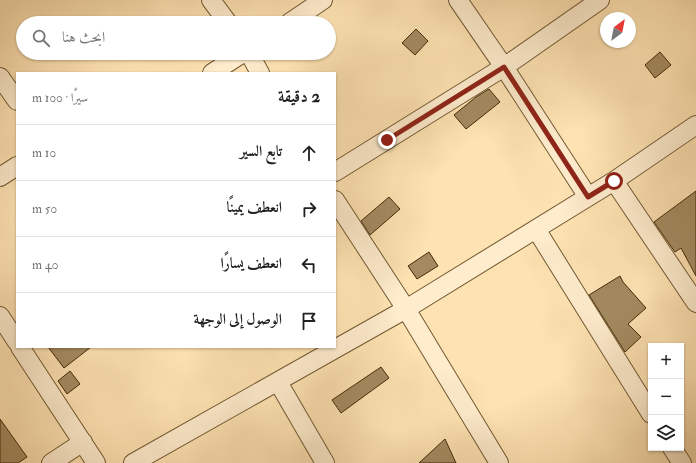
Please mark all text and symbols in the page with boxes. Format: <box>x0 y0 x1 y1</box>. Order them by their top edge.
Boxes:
north arrow <box>600 12 636 48</box>
search box <box>16 16 336 60</box>
icon: search <box>30 27 52 49</box>
text: ابحث هنا <box>62 28 105 47</box>
text: 2 دقيقة <box>278 86 320 107</box>
text: سيرًا · 100 m <box>32 90 88 106</box>
route end <box>378 131 396 149</box>
text: تابع السير <box>240 142 282 161</box>
icon: ahead <box>298 142 320 164</box>
text: 10 m <box>32 145 56 161</box>
route start <box>605 172 623 190</box>
text: انعطف يمينًا <box>227 198 282 217</box>
icon: right <box>298 198 320 220</box>
text: 50 m <box>32 201 57 217</box>
text: انعطف يسارًا <box>221 254 282 273</box>
icon: left <box>298 254 320 276</box>
text: 40 m <box>32 257 59 273</box>
text: الوصول إلى الوجهة <box>194 310 282 329</box>
icon: arrive <box>298 310 320 332</box>
map controls <box>648 343 684 451</box>
button: + <box>648 343 684 379</box>
button: − <box>648 379 684 415</box>
button: layers <box>648 415 684 451</box>

